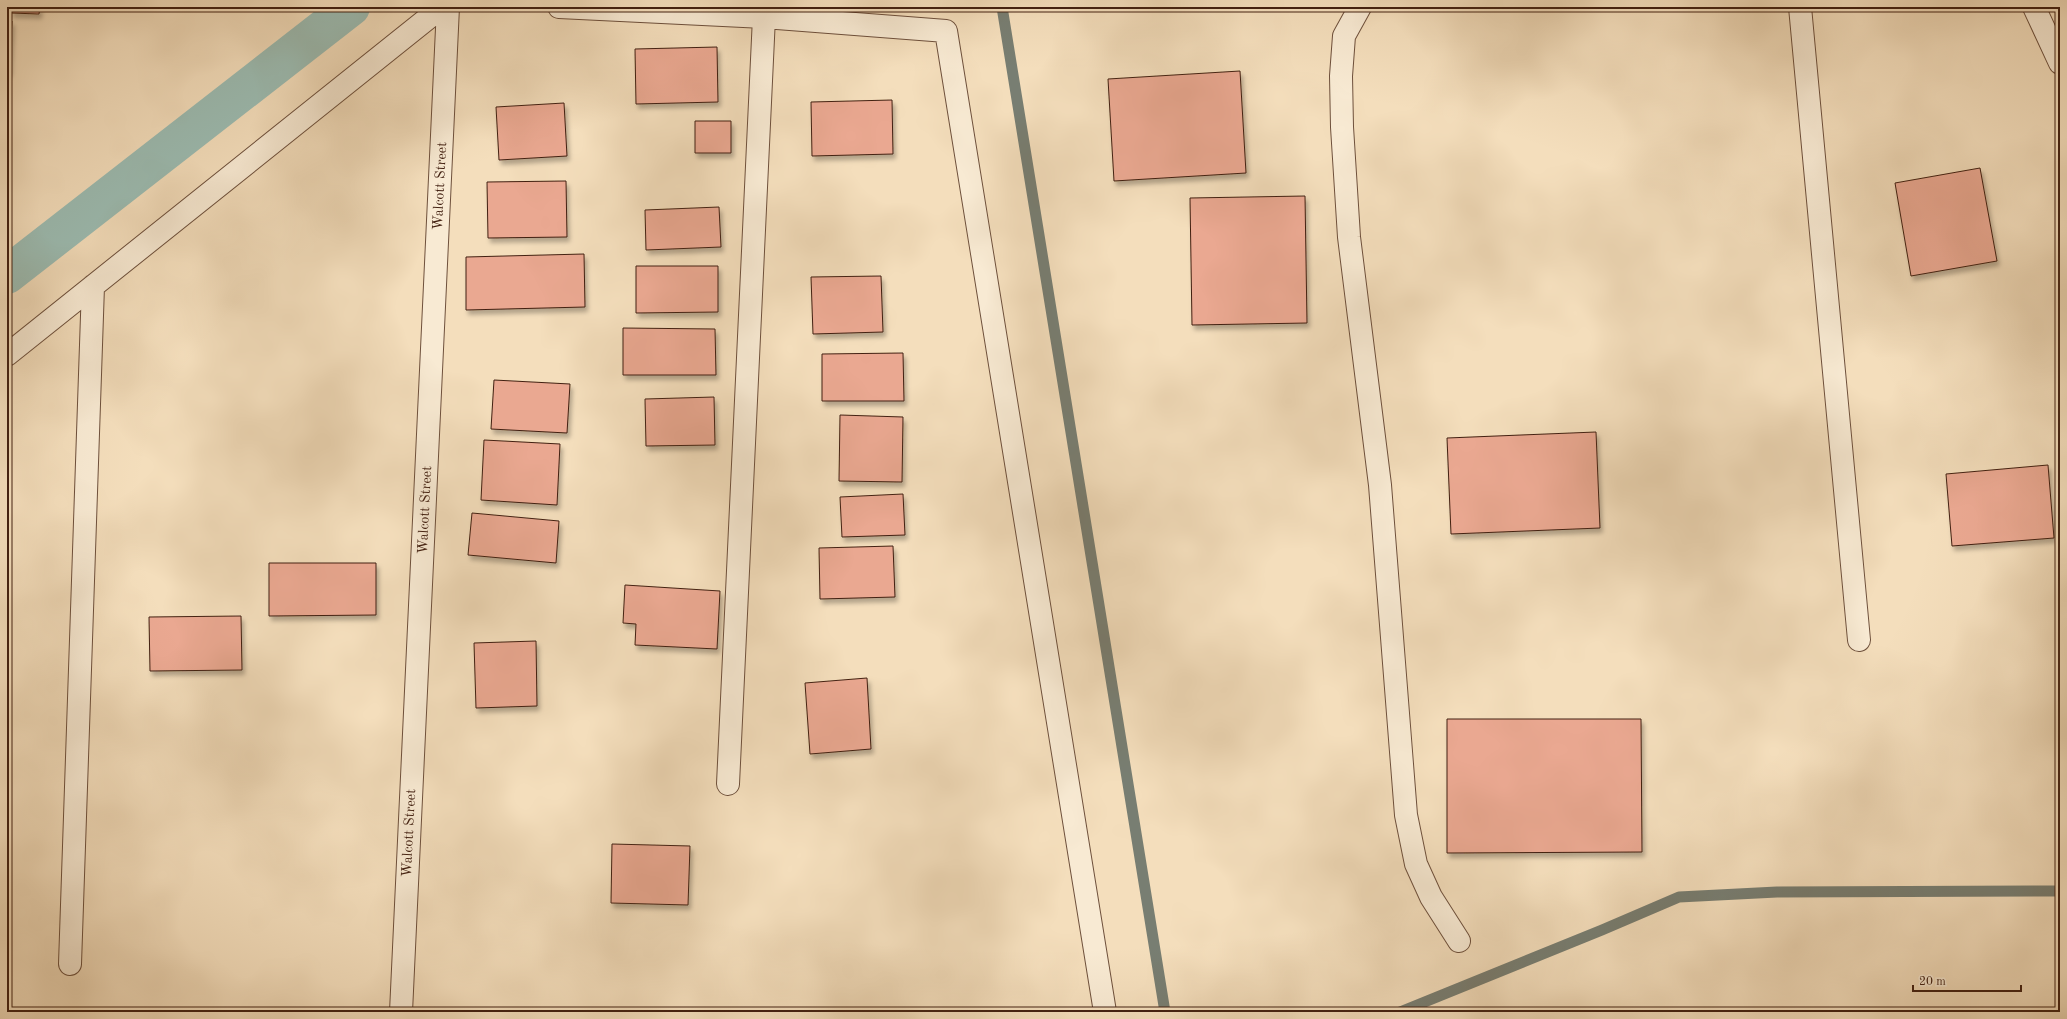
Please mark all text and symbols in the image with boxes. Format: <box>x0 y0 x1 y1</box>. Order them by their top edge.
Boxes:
street label: Walcott Street <box>431 141 449 231</box>
street label: Walcott Street <box>416 465 434 555</box>
street label: Walcott Street <box>400 788 418 878</box>
scale bar <box>1913 967 2021 993</box>
text: 20 m <box>1919 976 1946 988</box>

